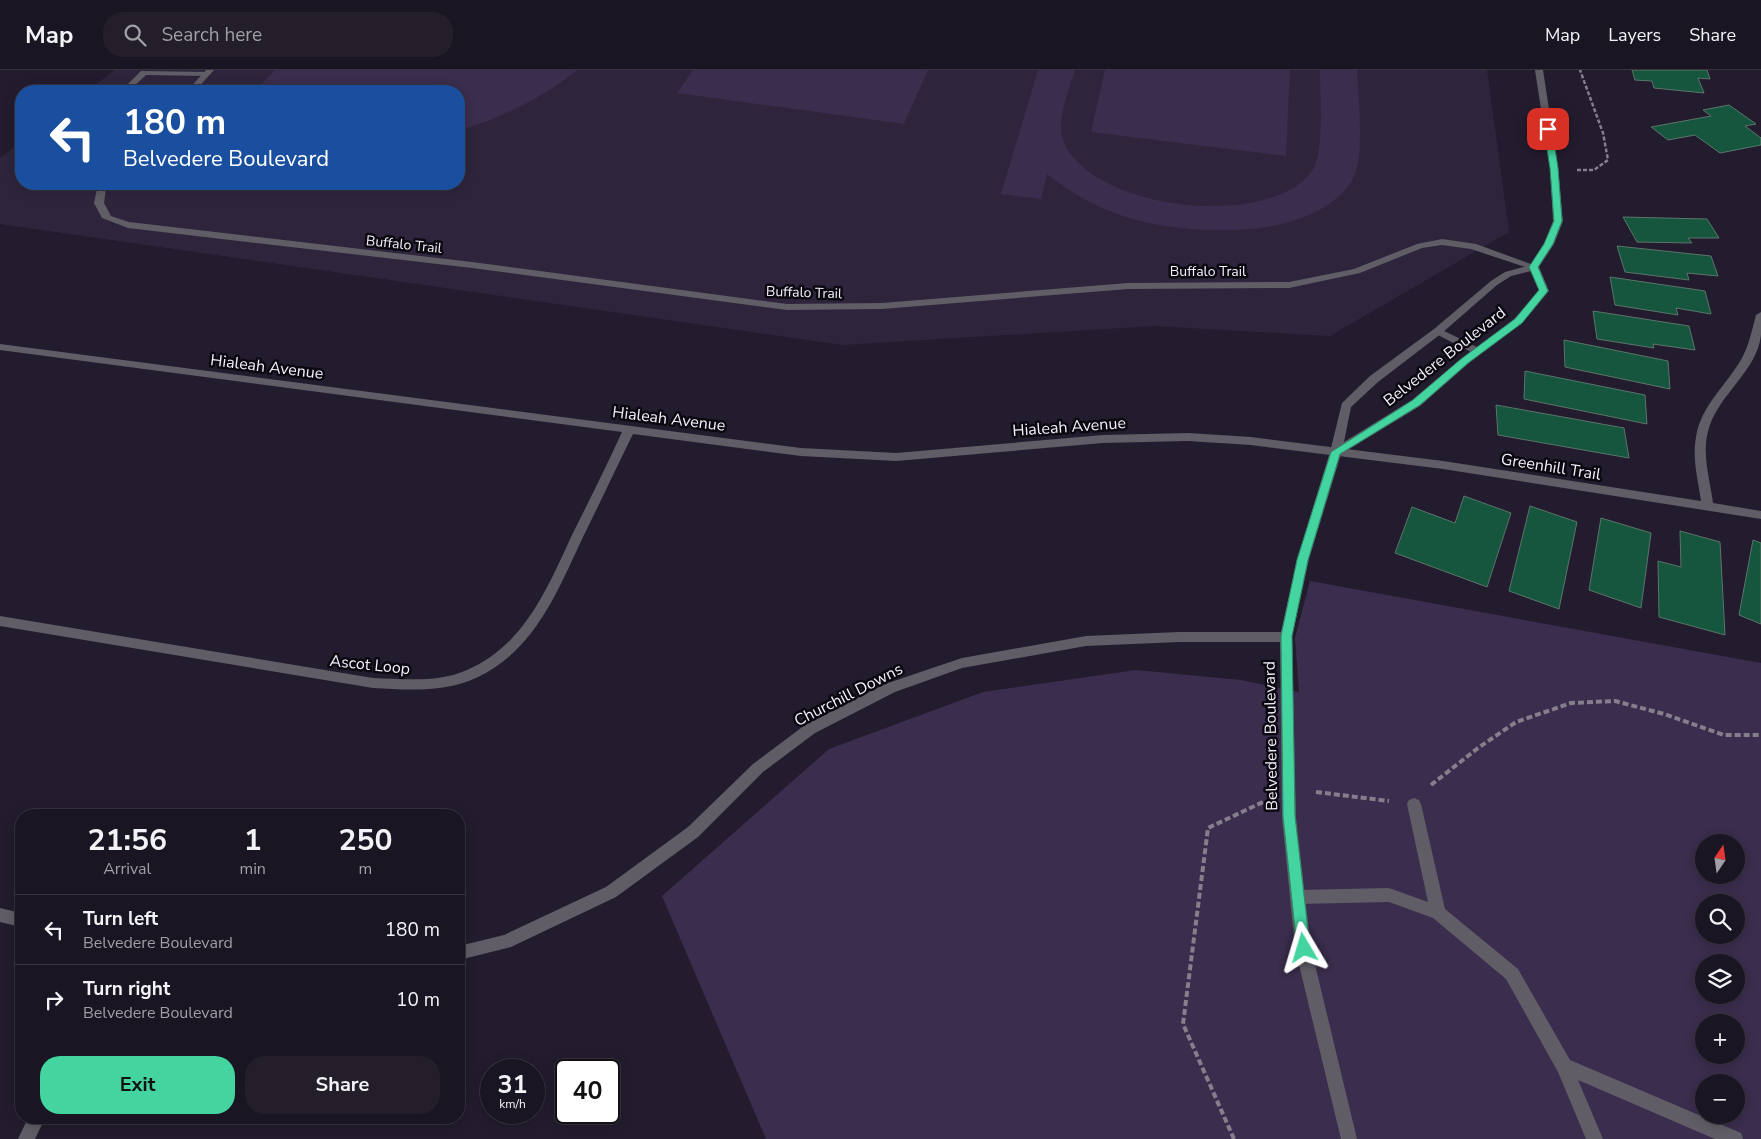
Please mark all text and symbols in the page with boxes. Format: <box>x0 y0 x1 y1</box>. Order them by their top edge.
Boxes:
search box <box>103 12 453 57</box>
text: Map <box>25 19 73 51</box>
icon: search <box>121 21 149 49</box>
text: Search here <box>161 22 262 48</box>
text: Map <box>1545 23 1580 47</box>
text: Layers <box>1608 23 1661 47</box>
text: Share <box>1689 23 1736 47</box>
text: 180 m <box>123 99 226 146</box>
icon: left <box>40 105 105 170</box>
pin <box>1527 108 1569 150</box>
icon: arrive <box>1534 115 1562 143</box>
text: Belvedere Boulevard <box>123 144 329 174</box>
street label: Buffalo Trail <box>365 231 444 258</box>
street label: Buffalo Trail <box>1170 262 1247 281</box>
street label: Buffalo Trail <box>766 282 843 303</box>
street label: Belvedere Boulevard <box>1379 302 1510 412</box>
street label: Hialeah Avenue <box>209 349 325 385</box>
street label: Hialeah Avenue <box>611 401 727 437</box>
street label: Hialeah Avenue <box>1012 412 1127 442</box>
street label: Greenhill Trail <box>1499 448 1603 486</box>
street label: Ascot Loop <box>329 650 411 680</box>
street label: Churchill Downs <box>790 658 907 732</box>
street label: Belvedere Boulevard <box>1259 661 1283 811</box>
text: 21:56 <box>88 820 167 861</box>
text: 1 <box>244 820 262 861</box>
text: 250 <box>338 820 392 861</box>
north arrow <box>1695 834 1745 884</box>
map controls <box>1695 834 1745 1124</box>
text: Arrival <box>103 858 151 880</box>
text: min <box>239 858 266 880</box>
text: m <box>359 858 372 880</box>
button: search <box>1695 894 1745 944</box>
text: Turn left <box>83 906 158 932</box>
icon: left <box>40 916 68 944</box>
text: 180 m <box>385 917 440 943</box>
position arrow <box>1277 921 1329 973</box>
text: Belvedere Boulevard <box>83 932 233 954</box>
button: layers <box>1695 954 1745 1004</box>
text: Turn right <box>83 976 170 1002</box>
icon: right <box>40 986 68 1014</box>
text: 10 m <box>396 987 440 1013</box>
text: Belvedere Boulevard <box>83 1002 233 1024</box>
button: + <box>1695 1014 1745 1064</box>
button: Exit <box>40 1056 235 1114</box>
button: Share <box>245 1056 440 1114</box>
speed limit sign: 40 <box>555 1059 620 1124</box>
text: 31 <box>497 1068 528 1102</box>
button: − <box>1695 1074 1745 1124</box>
text: km/h <box>499 1096 526 1112</box>

